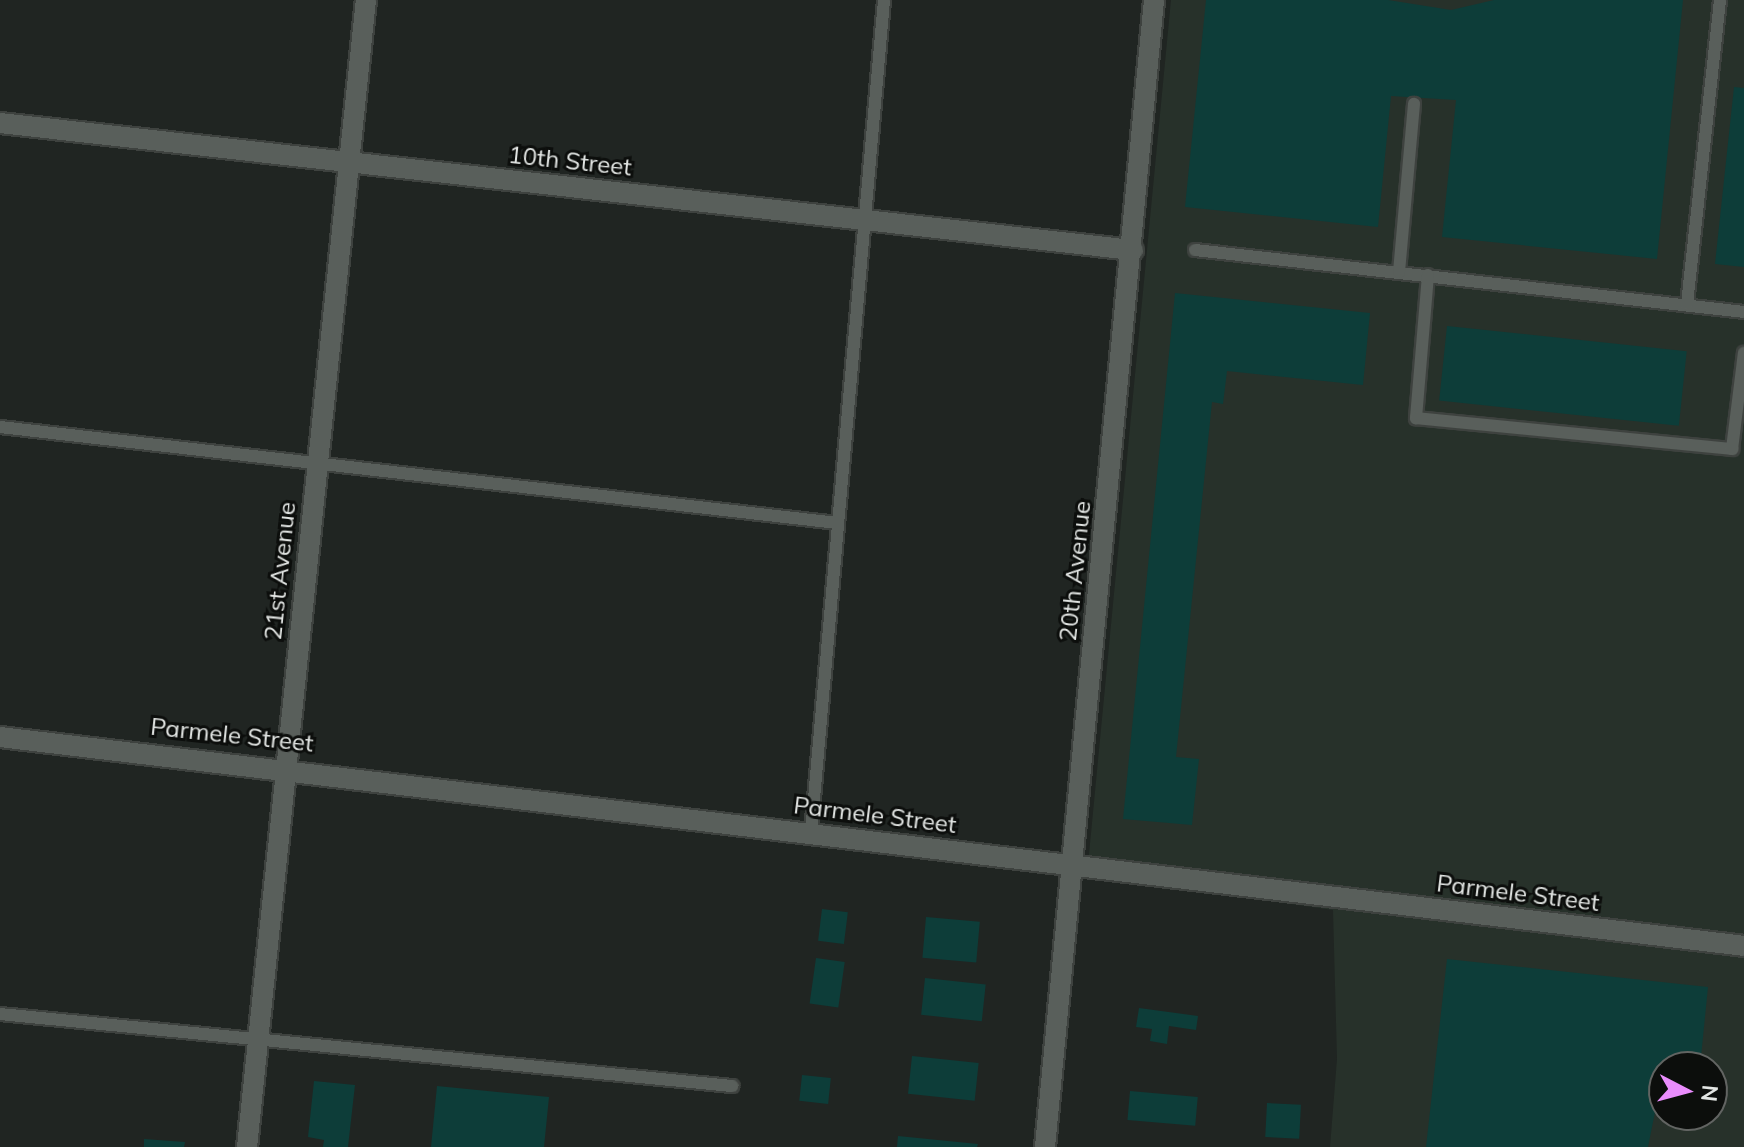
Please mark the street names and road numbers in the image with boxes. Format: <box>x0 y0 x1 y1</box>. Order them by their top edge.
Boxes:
street label: 10th Street <box>507 140 633 182</box>
street label: 20th Avenue <box>1053 499 1097 643</box>
street label: 21st Avenue <box>258 500 302 642</box>
street label: Parmele Street <box>149 712 315 758</box>
street label: Parmele Street <box>792 791 958 839</box>
street label: Parmele Street <box>1435 869 1601 917</box>

